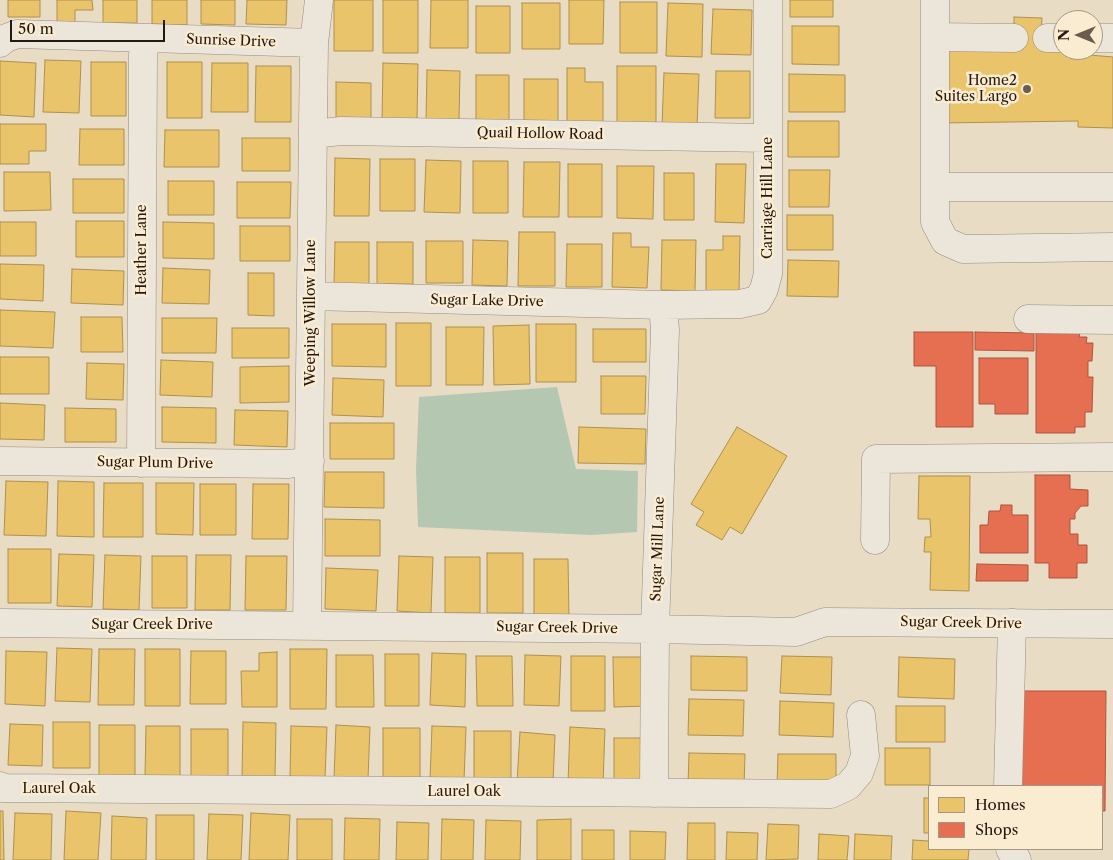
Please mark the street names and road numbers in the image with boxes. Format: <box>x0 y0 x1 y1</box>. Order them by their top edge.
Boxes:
street label: Sunrise Drive <box>186 31 276 51</box>
street label: Quail Hollow Road <box>477 124 603 144</box>
street label: Carriage Hill Lane <box>760 137 776 259</box>
street label: Heather Lane <box>134 204 150 296</box>
street label: Weeping Willow Lane <box>303 239 319 387</box>
street label: Sugar Lake Drive <box>430 292 544 310</box>
street label: Sugar Plum Drive <box>97 454 213 472</box>
street label: Sugar Mill Lane <box>648 496 668 602</box>
street label: Sugar Creek Drive <box>900 614 1022 632</box>
street label: Sugar Creek Drive <box>91 617 213 633</box>
street label: Sugar Creek Drive <box>496 619 618 637</box>
street label: Laurel Oak <box>22 781 96 797</box>
street label: Laurel Oak <box>427 784 501 800</box>

